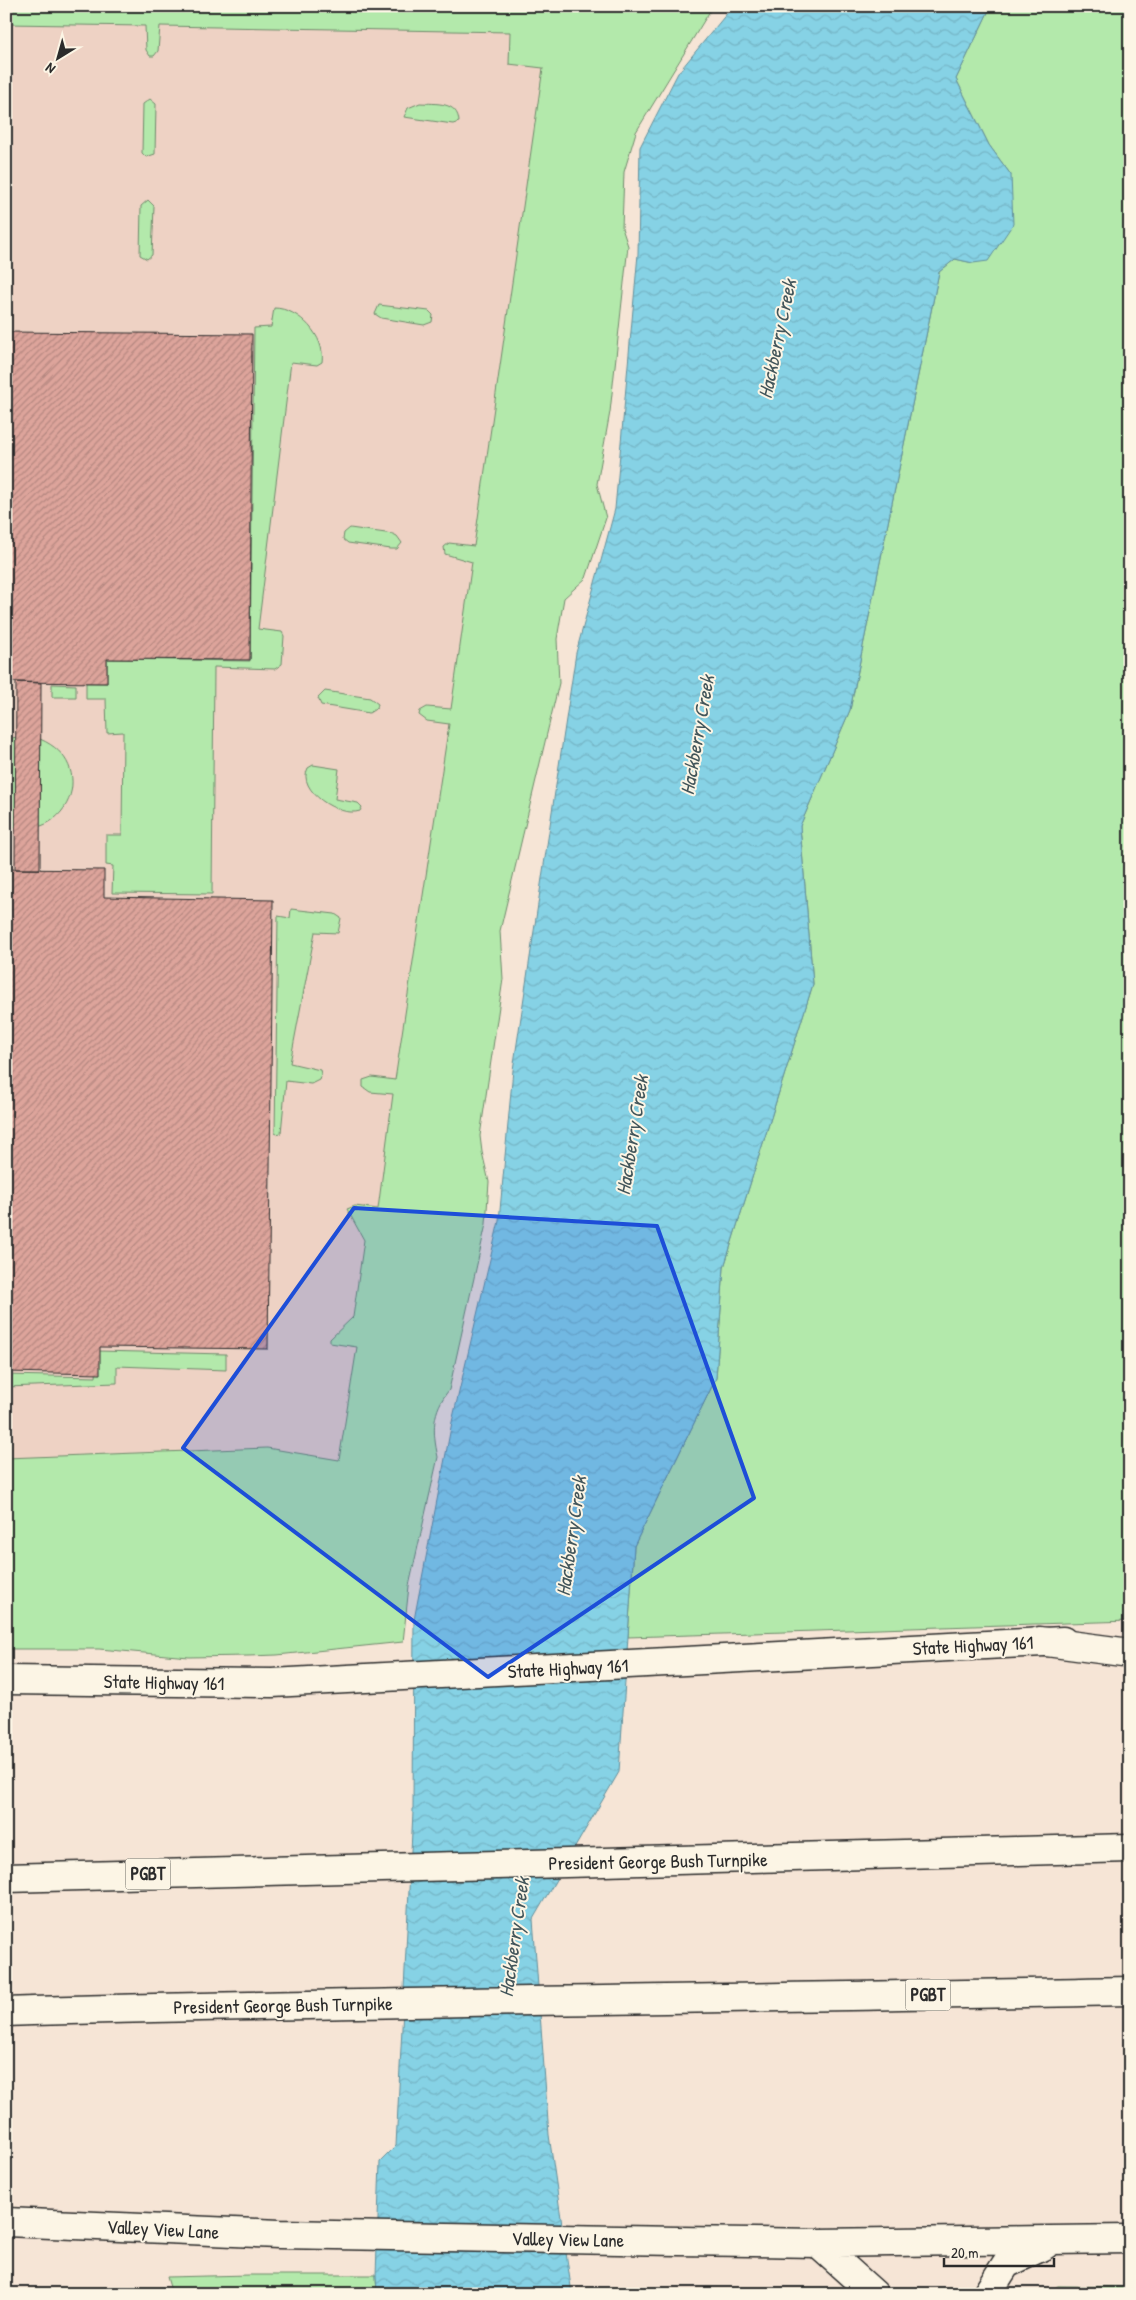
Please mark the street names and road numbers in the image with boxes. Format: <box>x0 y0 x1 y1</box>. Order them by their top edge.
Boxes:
street label: State Highway 161 <box>912 1629 1034 1661</box>
street label: State Highway 161 <box>507 1652 629 1684</box>
street label: State Highway 161 <box>103 1668 225 1696</box>
street label: President George Bush Turnpike <box>548 1846 768 1876</box>
road number: PGBT <box>126 1858 170 1890</box>
road number: PGBT <box>906 1980 950 2010</box>
street label: President George Bush Turnpike <box>173 1990 393 2020</box>
street label: Valley View Lane <box>106 2213 220 2245</box>
street label: Valley View Lane <box>511 2225 625 2253</box>

